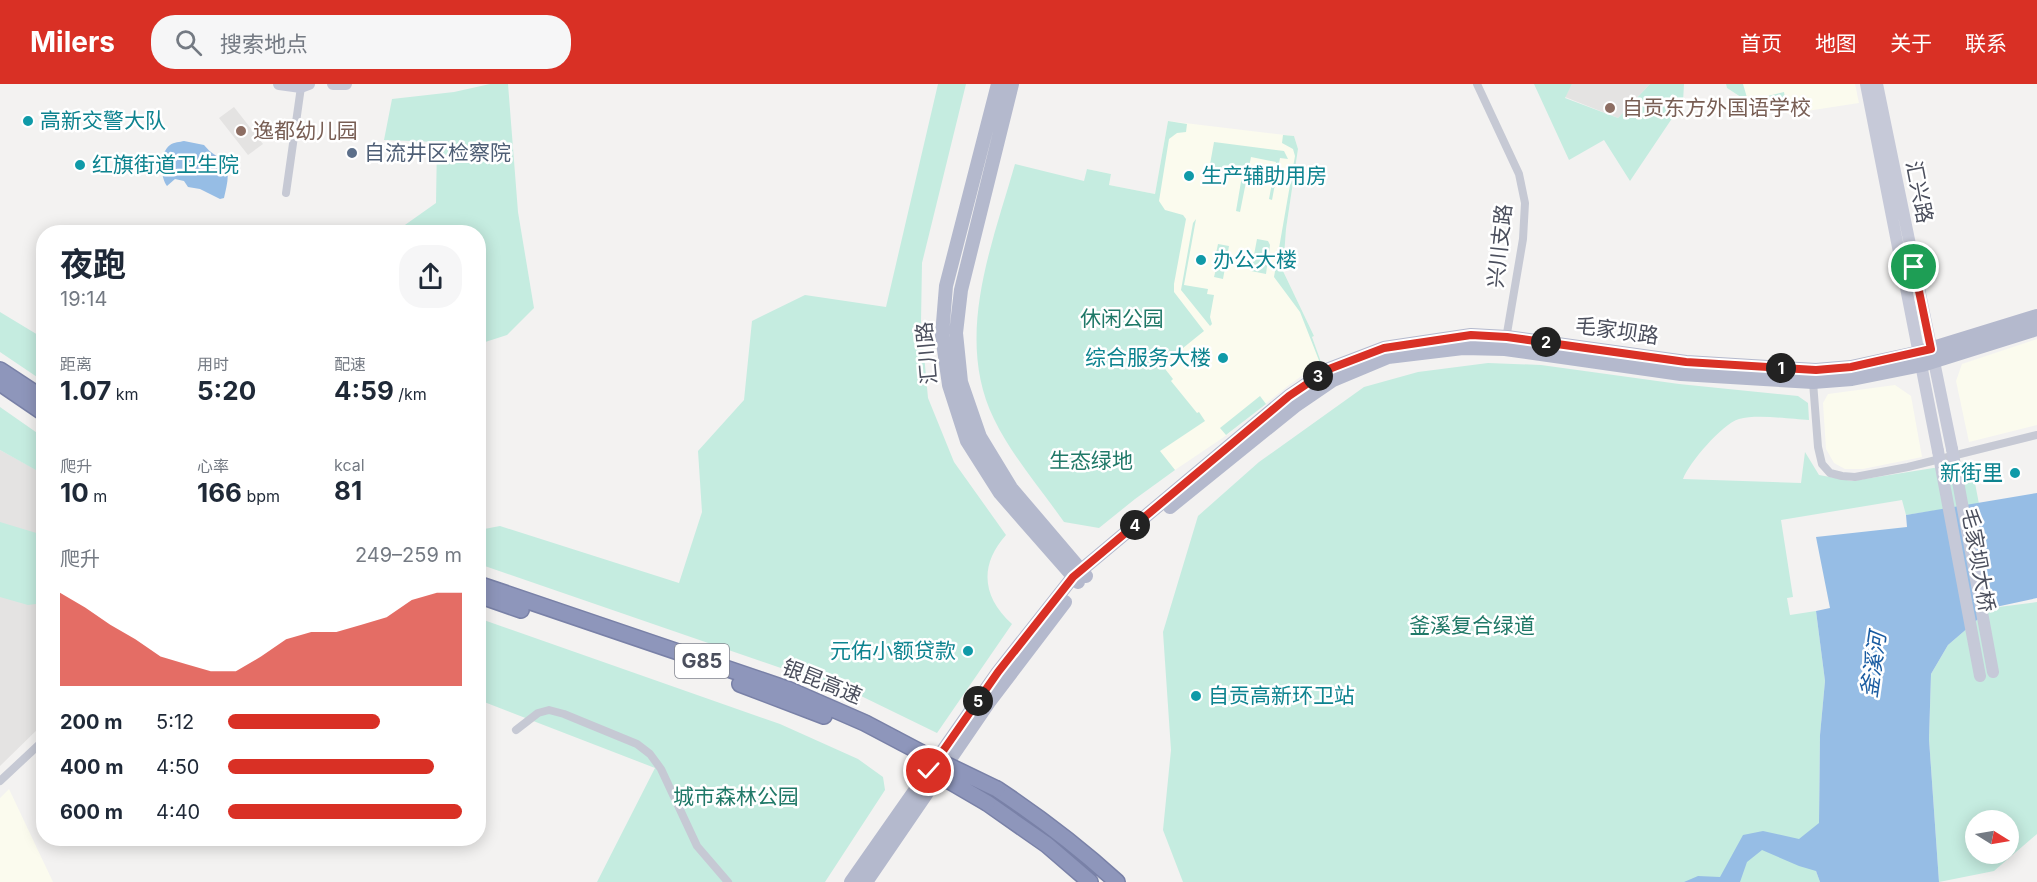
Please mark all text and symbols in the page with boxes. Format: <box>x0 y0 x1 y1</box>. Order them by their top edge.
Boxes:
search box <box>151 15 571 69</box>
text: Milers <box>30 25 115 59</box>
icon: search <box>172 26 205 59</box>
text: 搜索地点 <box>220 31 308 57</box>
text: 首页 <box>1740 31 1782 56</box>
text: 地图 <box>1815 31 1857 56</box>
text: 关于 <box>1890 31 1932 56</box>
text: 联系 <box>1965 31 2007 56</box>
place label: 自贡东方外国语学校 <box>1622 95 1811 120</box>
marker: 自贡东方外国语学校 <box>1603 101 1617 115</box>
place label: 高新交警大队 <box>40 108 166 133</box>
marker: 高新交警大队 <box>21 114 35 128</box>
place label: 逸都幼儿园 <box>253 118 358 143</box>
marker: 逸都幼儿园 <box>234 124 248 138</box>
place label: 自流井区检察院 <box>364 140 511 165</box>
marker: 自流井区检察院 <box>345 146 359 160</box>
place label: 红旗街道卫生院 <box>92 152 239 177</box>
marker: 红旗街道卫生院 <box>73 158 87 172</box>
street label: 汇兴路 <box>1901 159 1938 225</box>
place label: 生产辅助用房 <box>1201 163 1327 188</box>
marker: 生产辅助用房 <box>1182 169 1196 183</box>
street label: 兴川支路 <box>1483 203 1516 289</box>
pin <box>1888 241 1939 292</box>
text: 夜跑 <box>60 244 126 284</box>
button: share <box>399 245 462 308</box>
place label: 办公大楼 <box>1213 247 1297 272</box>
icon: arrive <box>1897 250 1930 283</box>
marker: 办公大楼 <box>1194 253 1208 267</box>
text: 19:14 <box>60 287 107 311</box>
park label: 休闲公园 <box>1080 306 1164 331</box>
street label: 毛家坝路 <box>1574 312 1660 349</box>
street label: 汇川路 <box>911 321 942 386</box>
pin: 2 <box>1531 327 1561 357</box>
text: 2 <box>1541 332 1551 352</box>
place label: 综合服务大楼 <box>1085 345 1211 370</box>
marker: 综合服务大楼 <box>1216 351 1230 365</box>
pin: 1 <box>1766 353 1796 383</box>
text: 距离 <box>60 354 92 374</box>
text: 用时 <box>197 354 229 374</box>
text: 配速 <box>334 354 366 374</box>
text: 1 <box>1778 358 1784 378</box>
pin: 3 <box>1303 361 1333 391</box>
text: 3 <box>1313 366 1323 386</box>
text: 1.07 <box>60 375 111 406</box>
text: 5:20 <box>197 375 256 406</box>
text: 4:59 <box>334 375 394 406</box>
text: km <box>111 384 139 404</box>
text: /km <box>394 384 427 404</box>
park label: 生态绿地 <box>1049 448 1133 473</box>
text: kcal <box>334 455 365 475</box>
text: 爬升 <box>60 456 92 476</box>
text: 心率 <box>197 456 229 476</box>
place label: 新街里 <box>1940 460 2003 485</box>
marker: 新街里 <box>2008 466 2022 480</box>
text: 81 <box>334 475 362 506</box>
text: 10 <box>60 477 89 508</box>
text: 166 <box>197 477 242 508</box>
text: m <box>89 486 107 506</box>
text: bpm <box>242 486 280 506</box>
street label: 毛家坝大桥 <box>1957 506 2000 614</box>
pin: 4 <box>1120 510 1150 540</box>
text: 4 <box>1130 515 1140 535</box>
text: 249–259 m <box>355 543 462 567</box>
text: 爬升 <box>60 547 100 571</box>
park label: 釜溪复合绿道 <box>1409 613 1535 638</box>
water label: 釜溪河 <box>1856 627 1891 699</box>
place label: 元佑小额贷款 <box>830 638 956 663</box>
road number: G85 <box>675 644 729 678</box>
marker: 元佑小额贷款 <box>961 644 975 658</box>
street label: 银昆高速 <box>779 654 866 709</box>
place label: 自贡高新环卫站 <box>1208 683 1355 708</box>
pin: 5 <box>963 686 993 716</box>
marker: 自贡高新环卫站 <box>1189 689 1203 703</box>
text: 5 <box>973 691 983 711</box>
text: 200 m <box>60 710 123 734</box>
text: 5:12 <box>156 710 194 734</box>
pin <box>903 745 954 796</box>
icon: check <box>912 754 945 787</box>
text: 400 m <box>60 755 124 779</box>
text: 4:50 <box>156 755 199 779</box>
park label: 城市森林公园 <box>673 784 799 809</box>
text: 600 m <box>60 800 123 824</box>
text: 4:40 <box>156 800 200 824</box>
north arrow <box>1965 810 2019 864</box>
map controls <box>1965 810 2019 864</box>

